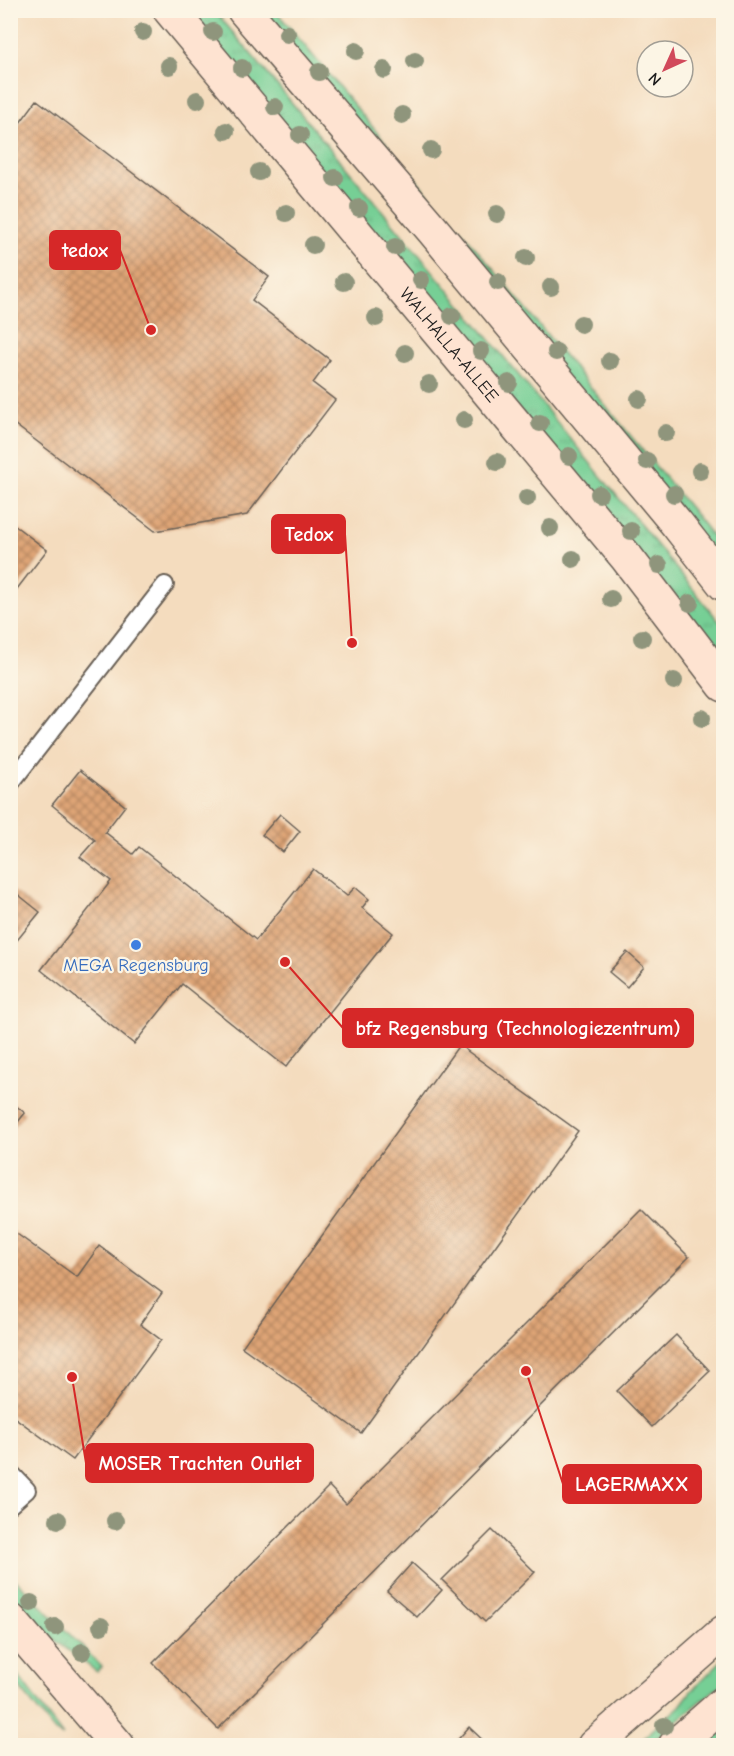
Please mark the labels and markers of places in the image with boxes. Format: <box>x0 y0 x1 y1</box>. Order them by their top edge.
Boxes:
callout: tedox <box>50 231 120 269</box>
callout: Tedox <box>272 515 345 553</box>
marker: MEGA Regensburg <box>129 938 143 952</box>
place label: MEGA Regensburg <box>63 955 209 976</box>
callout: bfz Regensburg (Technologiezentrum) <box>343 1009 693 1047</box>
callout: MOSER Trachten Outlet <box>86 1444 313 1482</box>
callout: LAGERMAXX <box>563 1465 701 1503</box>

